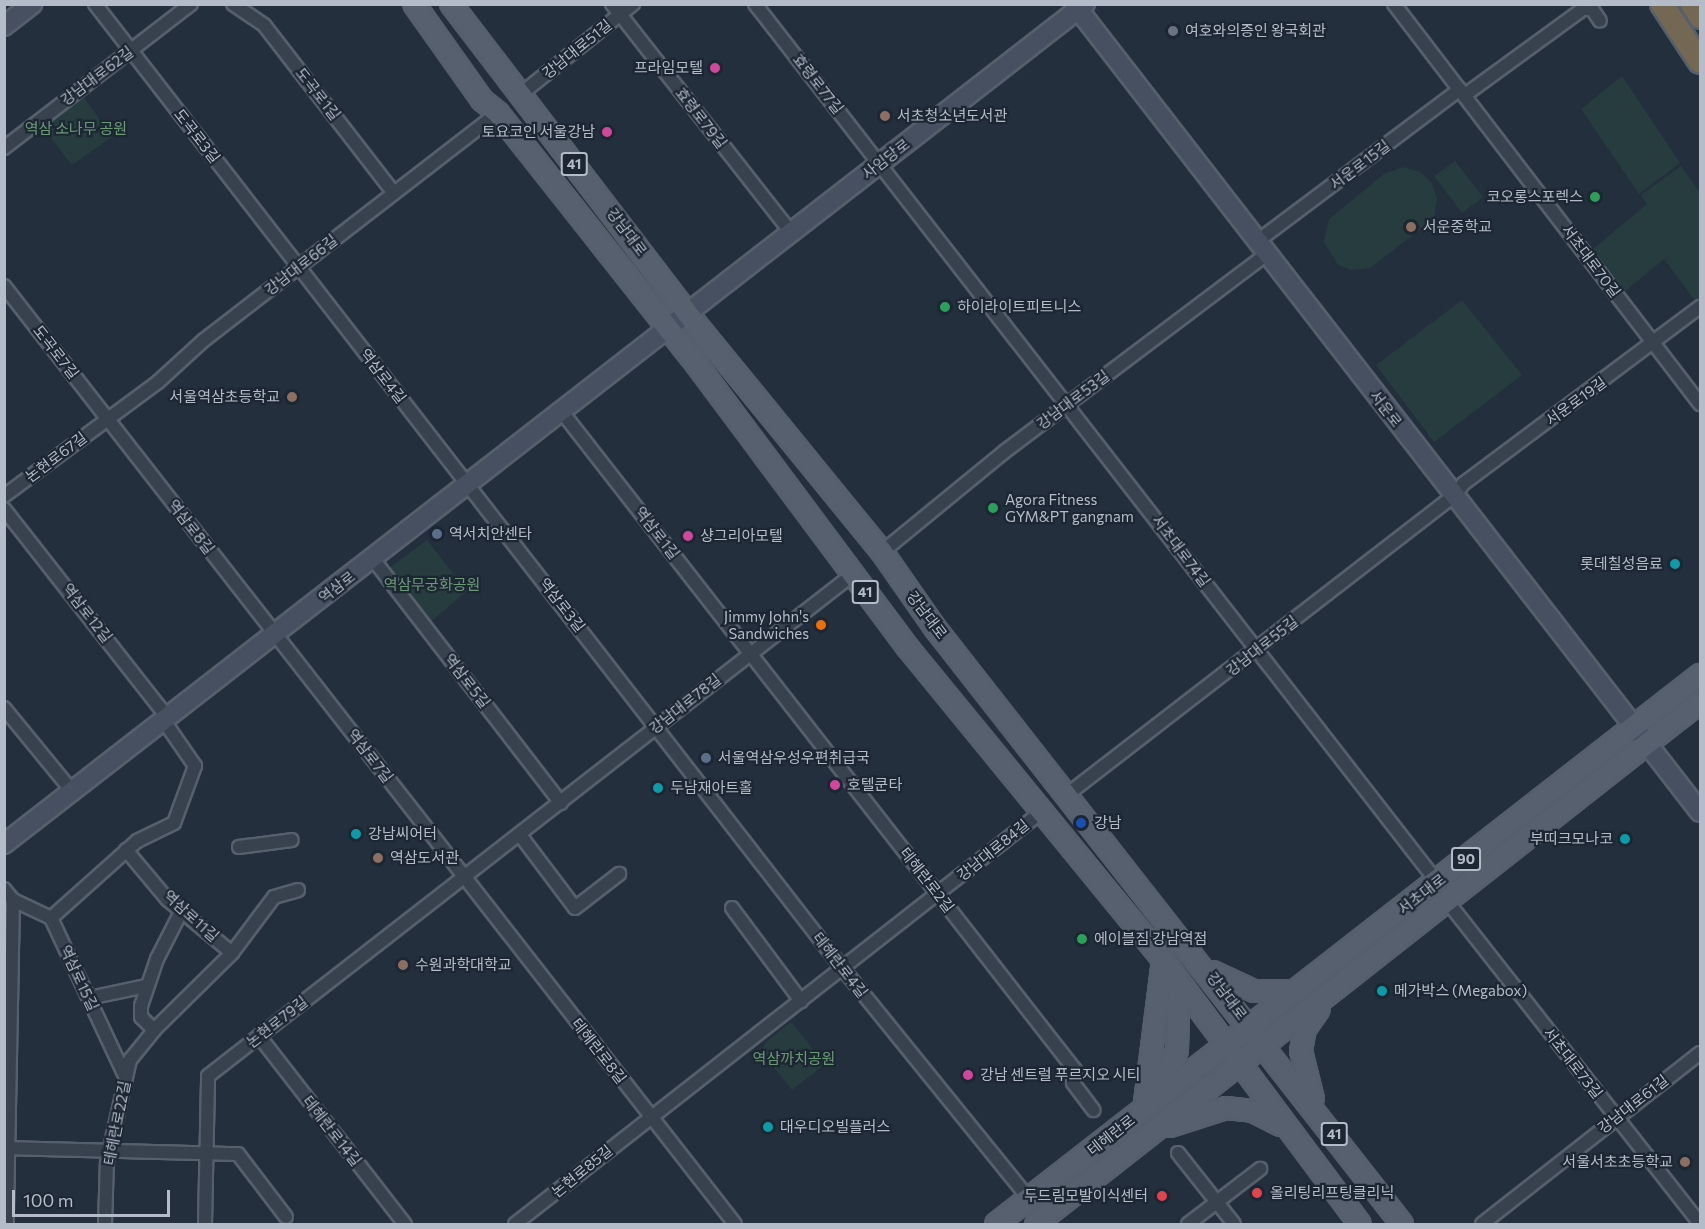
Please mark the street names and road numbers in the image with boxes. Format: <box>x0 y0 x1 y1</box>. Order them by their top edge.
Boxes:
street label: 강남대로51길 <box>539 16 615 82</box>
street label: 강남대로62길 <box>57 43 137 109</box>
street label: 효령로77길 <box>789 50 847 118</box>
street label: 도곡로1길 <box>292 64 344 124</box>
street label: 효령로79길 <box>672 84 730 152</box>
street label: 도곡로3길 <box>170 105 224 167</box>
street label: 사임당로 <box>859 135 913 183</box>
street label: 서운로15길 <box>1327 137 1393 193</box>
road number: 41 <box>560 153 588 175</box>
street label: 강남대로 <box>603 205 651 259</box>
street label: 서초대로70길 <box>1558 221 1624 301</box>
street label: 강남대로66길 <box>261 231 341 299</box>
street label: 도곡로7길 <box>29 322 83 382</box>
street label: 역삼로4길 <box>356 345 410 407</box>
street label: 강남대로53길 <box>1033 367 1113 433</box>
street label: 서운로19길 <box>1542 373 1610 429</box>
street label: 서운로 <box>1366 387 1406 431</box>
street label: 논현로67길 <box>22 428 90 486</box>
street label: 역삼로8길 <box>164 496 218 558</box>
street label: 역삼로1길 <box>631 503 683 563</box>
street label: 서초대로74길 <box>1148 512 1214 590</box>
street label: 역삼로 <box>315 567 359 607</box>
street label: 역삼로3길 <box>535 574 589 636</box>
street label: 역삼로12길 <box>58 580 116 646</box>
road number: 41 <box>852 581 878 603</box>
street label: 강남대로 <box>903 588 951 642</box>
street label: 강남대로55길 <box>1222 612 1302 680</box>
street label: 역삼로5길 <box>440 650 494 712</box>
street label: 강남대로78길 <box>646 670 724 738</box>
street label: 역삼로7길 <box>343 726 397 786</box>
street label: 강남대로84길 <box>953 816 1033 884</box>
street label: 테헤란로2길 <box>896 844 958 916</box>
road number: 90 <box>1451 848 1481 870</box>
street label: 서초대로 <box>1395 870 1449 918</box>
street label: 역삼로11길 <box>160 887 222 945</box>
street label: 테헤란로4길 <box>809 929 871 1001</box>
street label: 역삼로15길 <box>56 942 102 1014</box>
street label: 강남대로 <box>1203 969 1251 1023</box>
street label: 논현로79길 <box>243 993 311 1051</box>
street label: 테헤란로8길 <box>568 1015 630 1087</box>
street label: 서초대로73길 <box>1540 1024 1606 1102</box>
street label: 강남대로61길 <box>1594 1071 1672 1137</box>
street label: 테헤란로22길 <box>100 1079 134 1167</box>
street label: 테헤란로14길 <box>299 1092 365 1170</box>
street label: 테헤란로 <box>1084 1111 1138 1159</box>
road number: 41 <box>1320 1123 1348 1145</box>
street label: 논현로85길 <box>548 1141 616 1201</box>

